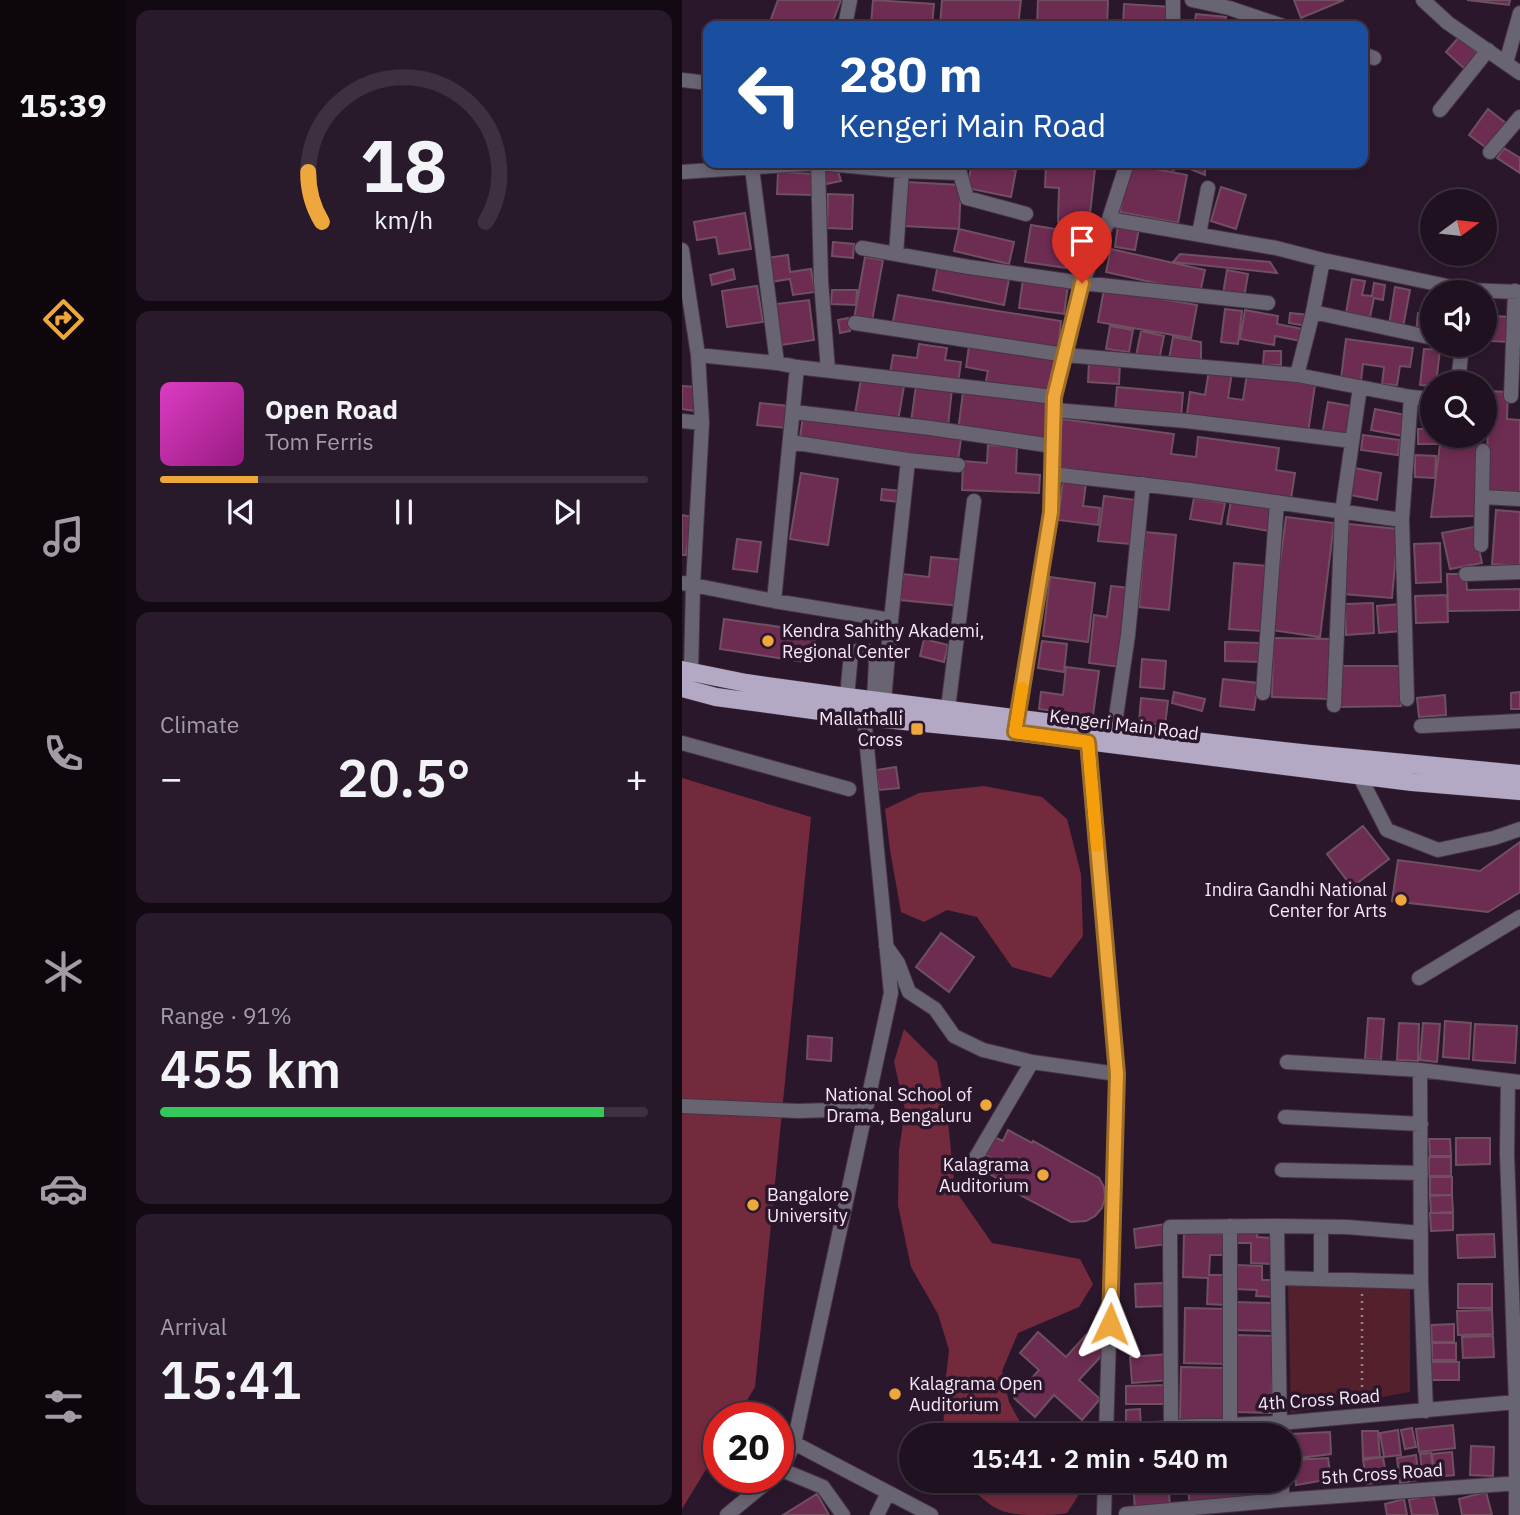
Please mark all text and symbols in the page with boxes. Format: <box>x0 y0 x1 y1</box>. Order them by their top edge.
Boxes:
text: 280 m <box>839 42 983 105</box>
icon: left <box>724 49 815 140</box>
text: 15:39 <box>19 84 107 126</box>
text: Kengeri Main Road <box>839 104 1106 146</box>
text: 18 <box>360 117 448 212</box>
north arrow <box>1420 189 1498 266</box>
map controls <box>1420 189 1497 448</box>
text: km/h <box>375 202 433 235</box>
pin <box>1052 211 1112 283</box>
icon: arrive <box>1063 222 1101 260</box>
button: sound <box>1420 280 1497 357</box>
icon: directions <box>39 295 88 344</box>
button: search <box>1420 371 1497 448</box>
text: Open Road <box>265 392 398 426</box>
text: Tom Ferris <box>265 426 374 456</box>
icon: previous <box>222 493 260 531</box>
icon: pause <box>385 493 423 531</box>
icon: next <box>548 493 586 531</box>
icon: music <box>39 512 88 561</box>
place label: Kendra Sahithy Akademi, Regional Center <box>782 619 984 663</box>
marker: Kendra Sahithy Akademi, Regional Center <box>760 633 776 649</box>
street label: Kengeri Main Road <box>1048 704 1200 745</box>
place label: Mallathalli Cross <box>819 707 903 751</box>
text: Climate <box>160 709 239 739</box>
marker: Mallathalli Cross <box>909 721 925 737</box>
icon: phone <box>39 729 88 778</box>
text: 20.5° <box>337 744 471 811</box>
text: − <box>160 753 183 802</box>
text: + <box>625 753 648 802</box>
place label: Indira Gandhi National Center for Arts <box>1205 878 1387 922</box>
marker: Indira Gandhi National Center for Arts <box>1393 892 1409 908</box>
icon: climate <box>39 947 88 996</box>
text: Range · 91% <box>160 1000 292 1030</box>
text: 455 km <box>160 1035 341 1102</box>
place label: National School of Drama, Bengaluru <box>825 1083 972 1127</box>
marker: National School of Drama, Bengaluru <box>978 1097 994 1113</box>
place label: Kalagrama Auditorium <box>939 1153 1029 1197</box>
icon: car <box>39 1164 88 1213</box>
marker: Kalagrama Auditorium <box>1035 1167 1051 1183</box>
place label: Bangalore University <box>767 1183 849 1227</box>
marker: Bangalore University <box>745 1197 761 1213</box>
position arrow <box>1073 1287 1147 1361</box>
text: Arrival <box>160 1311 227 1341</box>
text: 15:41 <box>160 1346 301 1413</box>
place label: Kalagrama Open Auditorium <box>909 1372 1043 1416</box>
icon: filters <box>39 1382 88 1431</box>
street label: 4th Cross Road <box>1257 1384 1381 1415</box>
marker: Kalagrama Open Auditorium <box>887 1386 903 1402</box>
speed limit sign: 20 <box>703 1402 794 1493</box>
text: 15:41 · 2 min · 540 m <box>972 1441 1228 1475</box>
street label: 5th Cross Road <box>1320 1458 1444 1489</box>

